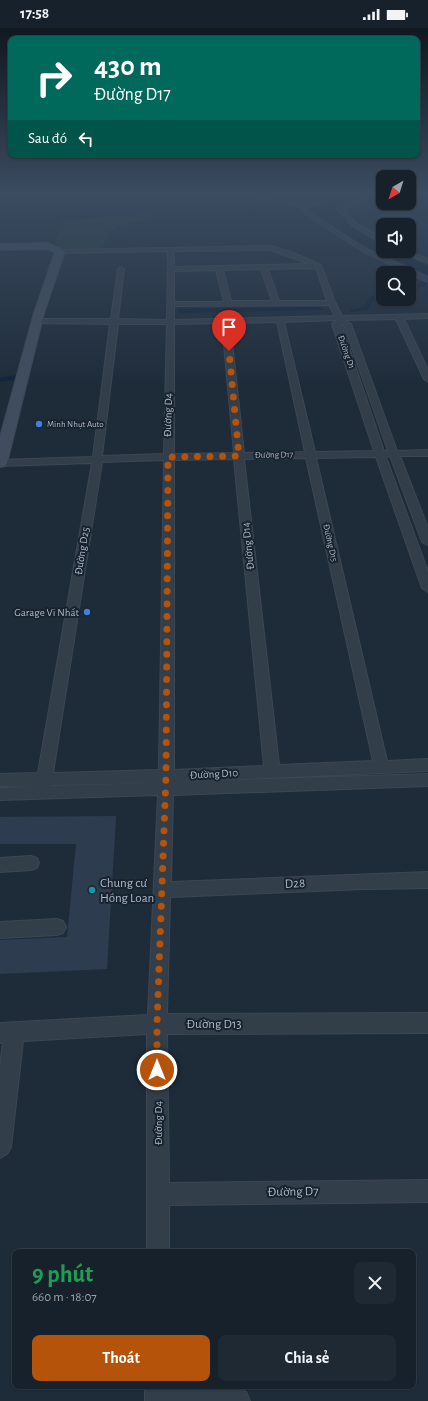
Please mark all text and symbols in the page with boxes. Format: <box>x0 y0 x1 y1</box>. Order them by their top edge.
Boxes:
text: 17:58 <box>20 6 49 21</box>
icon: right <box>28 52 80 104</box>
text: 430 m <box>94 53 162 81</box>
text: Đường D17 <box>94 86 171 104</box>
icon: left <box>75 128 97 150</box>
text: Sau đó <box>28 131 67 146</box>
north arrow <box>376 170 416 210</box>
map controls <box>376 170 416 306</box>
button: sound <box>376 218 416 258</box>
button: search <box>376 266 416 306</box>
pin <box>212 310 246 351</box>
icon: arrive <box>218 316 240 338</box>
street label: Đường D1 <box>336 334 356 370</box>
street label: Đường D4 <box>162 393 174 437</box>
marker: Minh Nhựt Auto <box>34 419 44 429</box>
place label: Minh Nhựt Auto <box>47 420 104 429</box>
street label: Đường D17 <box>255 450 294 460</box>
street label: Đường D14 <box>240 522 256 570</box>
street label: Đường D15 <box>321 523 339 563</box>
street label: Đường D25 <box>73 526 91 576</box>
place label: Garage Vi Nhất <box>14 607 79 618</box>
marker: Garage Vi Nhất <box>82 607 92 617</box>
street label: Đường D10 <box>190 767 239 781</box>
place label: Chung cư Hồng Loan <box>100 877 154 905</box>
street label: D28 <box>284 877 306 891</box>
marker: Chung cư Hồng Loan <box>87 885 97 895</box>
street label: Đường D13 <box>186 1018 242 1031</box>
position arrow <box>136 1049 178 1091</box>
street label: Đường D4 <box>153 1101 164 1145</box>
street label: Đường D7 <box>267 1185 319 1199</box>
button: close <box>354 1262 396 1304</box>
text: 9 phút <box>32 1263 93 1287</box>
text: 660 m · 18:07 <box>32 1291 97 1304</box>
button: Thoát <box>32 1335 210 1381</box>
button: Chia sẻ <box>218 1335 396 1381</box>

